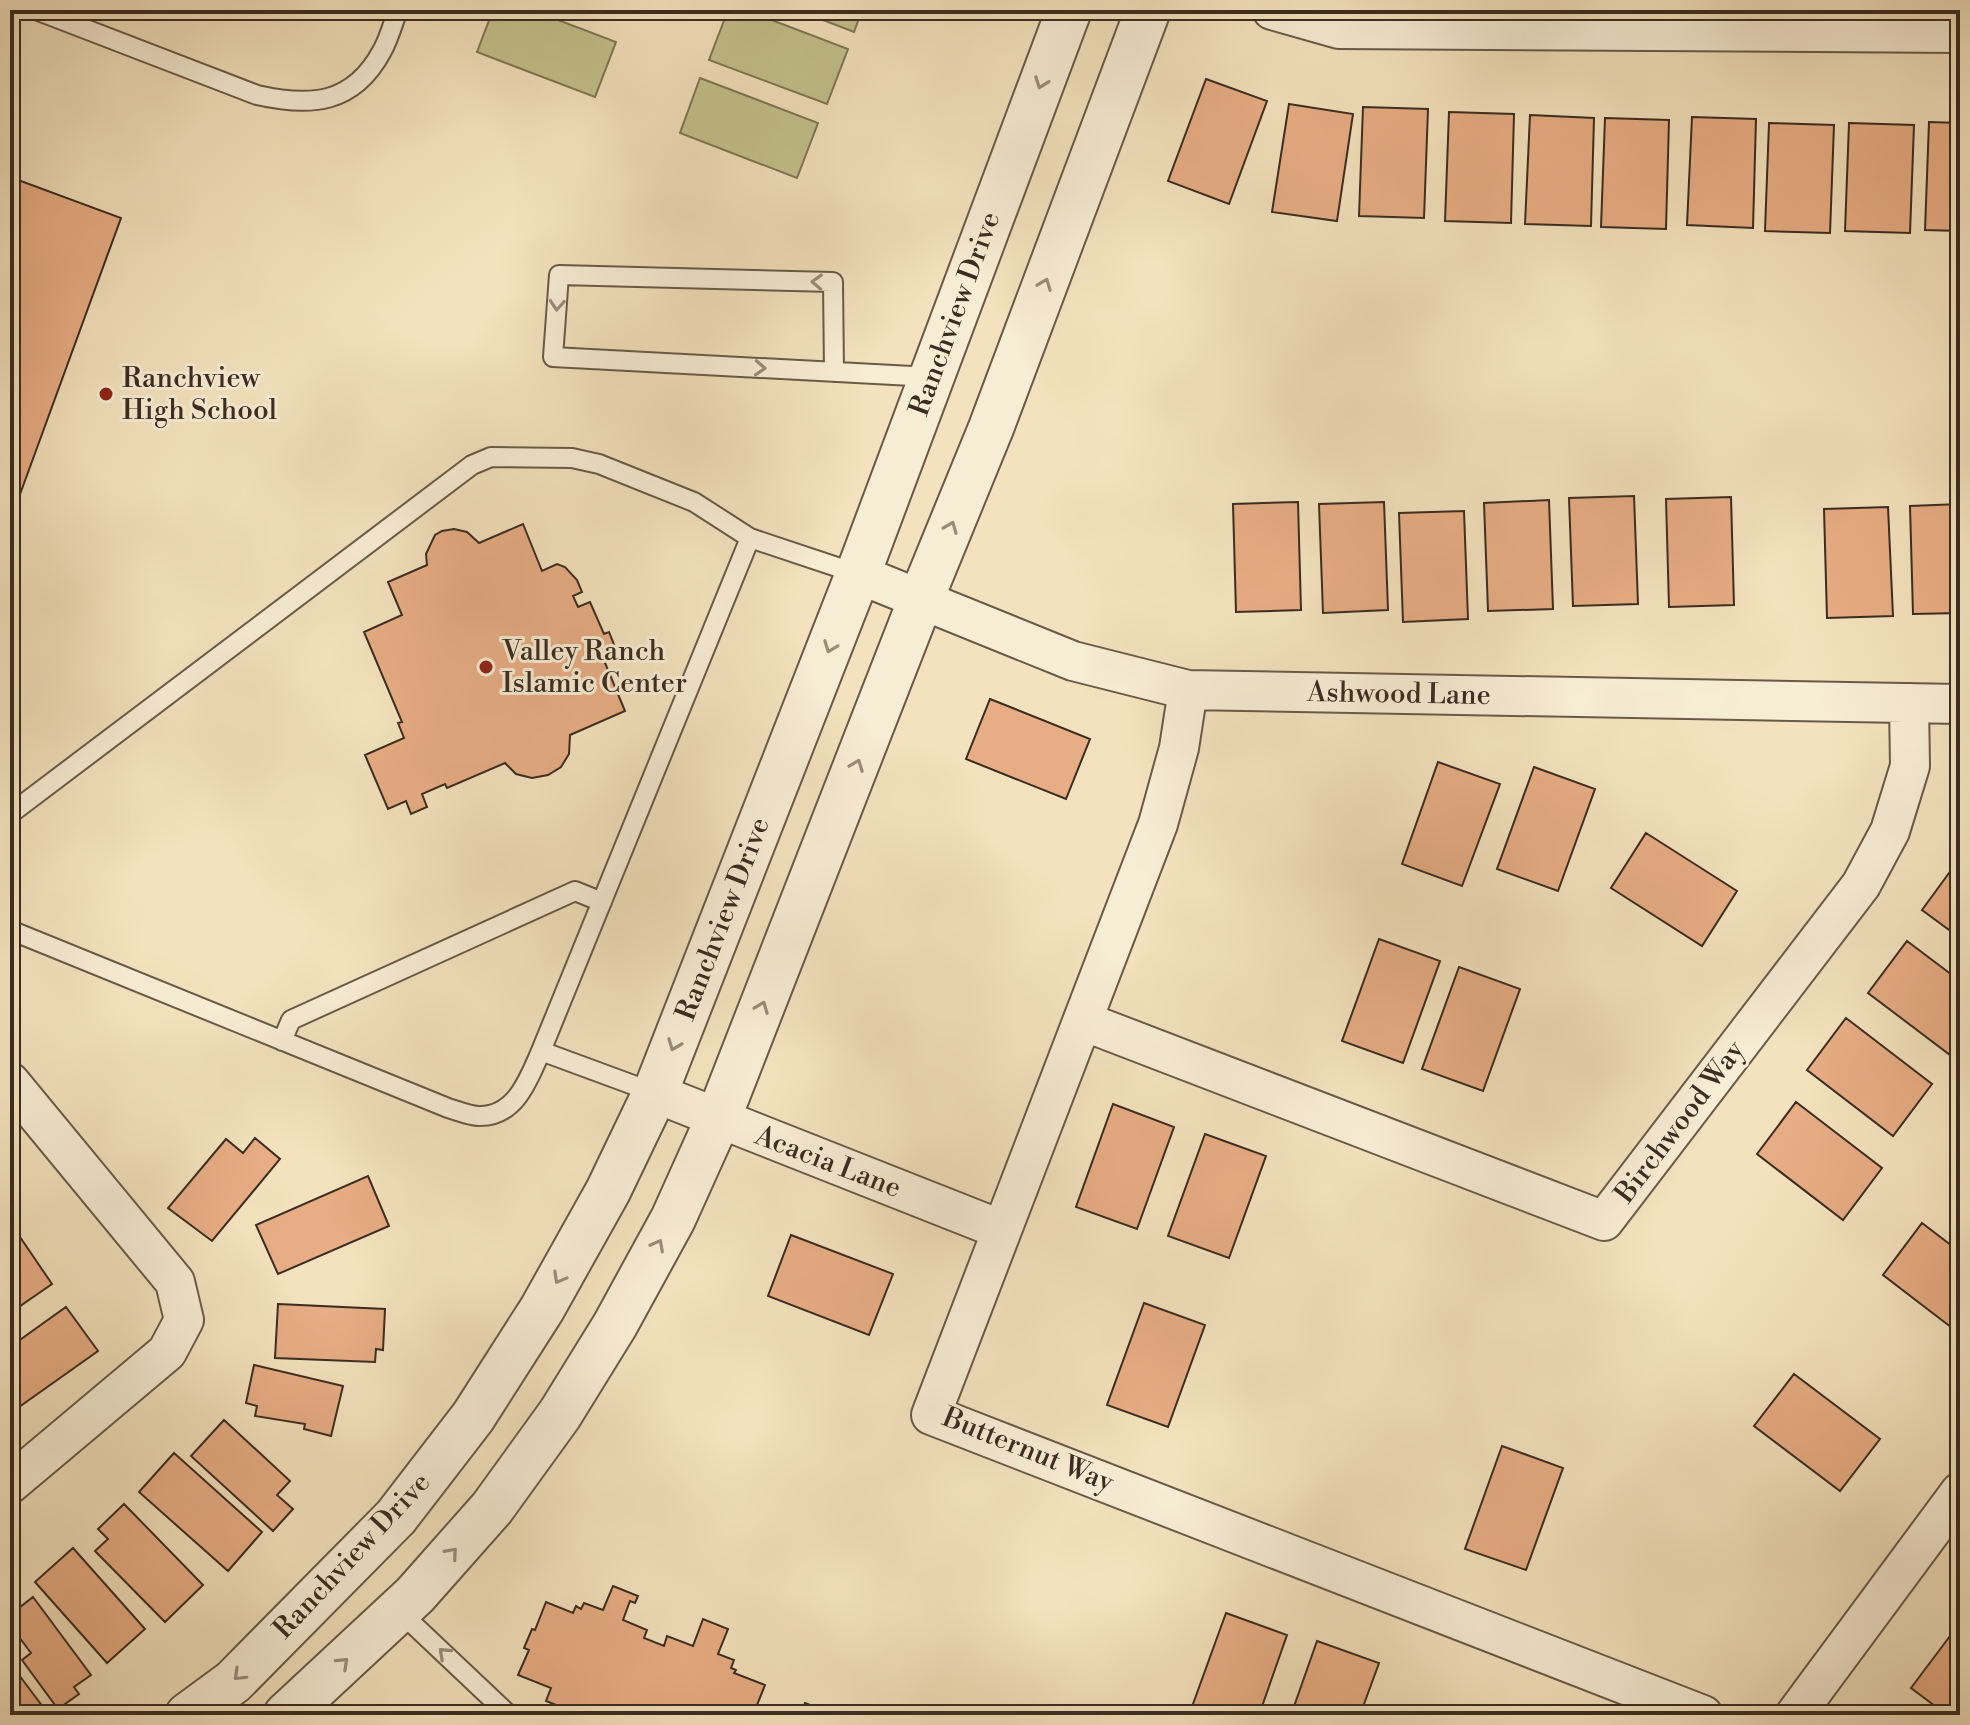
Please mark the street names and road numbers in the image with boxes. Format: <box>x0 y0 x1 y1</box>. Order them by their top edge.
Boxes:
street label: Ranchview Drive <box>902 207 1008 421</box>
street label: Ashwood Lane <box>1306 675 1491 713</box>
street label: Ranchview Drive <box>668 812 778 1026</box>
street label: Birchwood Way <box>1607 1034 1753 1211</box>
street label: Acacia Lane <box>749 1118 906 1206</box>
street label: Butternut Way <box>936 1399 1119 1500</box>
street label: Ranchview Drive <box>266 1465 438 1647</box>

